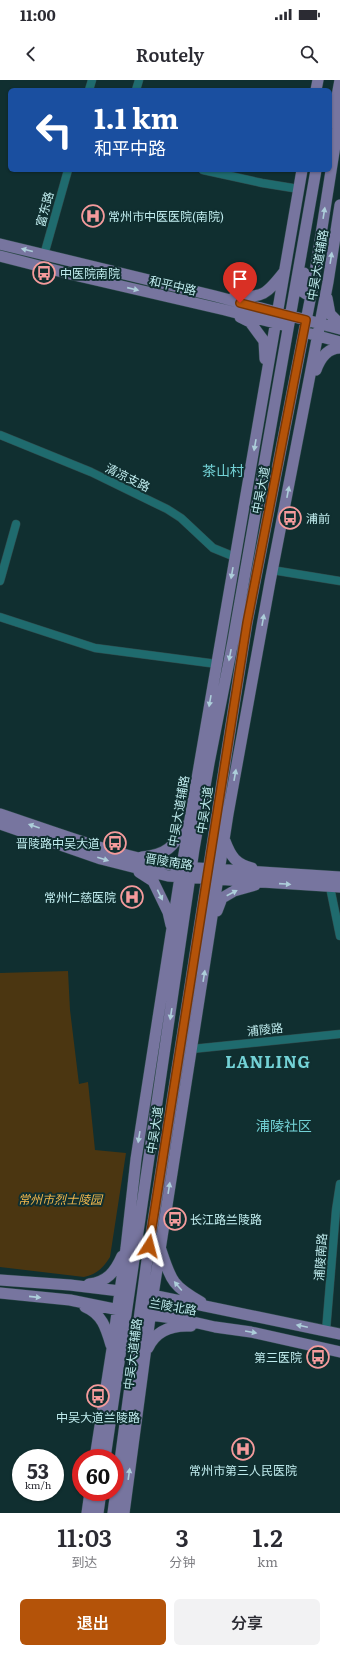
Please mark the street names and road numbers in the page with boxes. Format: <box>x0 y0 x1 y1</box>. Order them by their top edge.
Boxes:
street label: 富东路 <box>31 189 57 229</box>
street label: 中吴大道辅路 <box>302 228 332 302</box>
street label: 和平中路 <box>148 271 198 299</box>
street label: 清凉支路 <box>102 458 154 496</box>
street label: 中吴大道 <box>247 465 273 515</box>
street label: 中吴大道辅路 <box>163 774 193 848</box>
street label: 中吴大道 <box>191 785 217 835</box>
street label: 晋陵南路 <box>144 848 194 874</box>
street label: 浦陵路 <box>246 1018 284 1040</box>
street label: 中吴大道 <box>141 1105 167 1155</box>
street label: 浦陵南路 <box>309 1232 331 1282</box>
street label: 兰陵北路 <box>148 1293 198 1319</box>
street label: 中吴大道辅路 <box>119 1317 145 1391</box>

